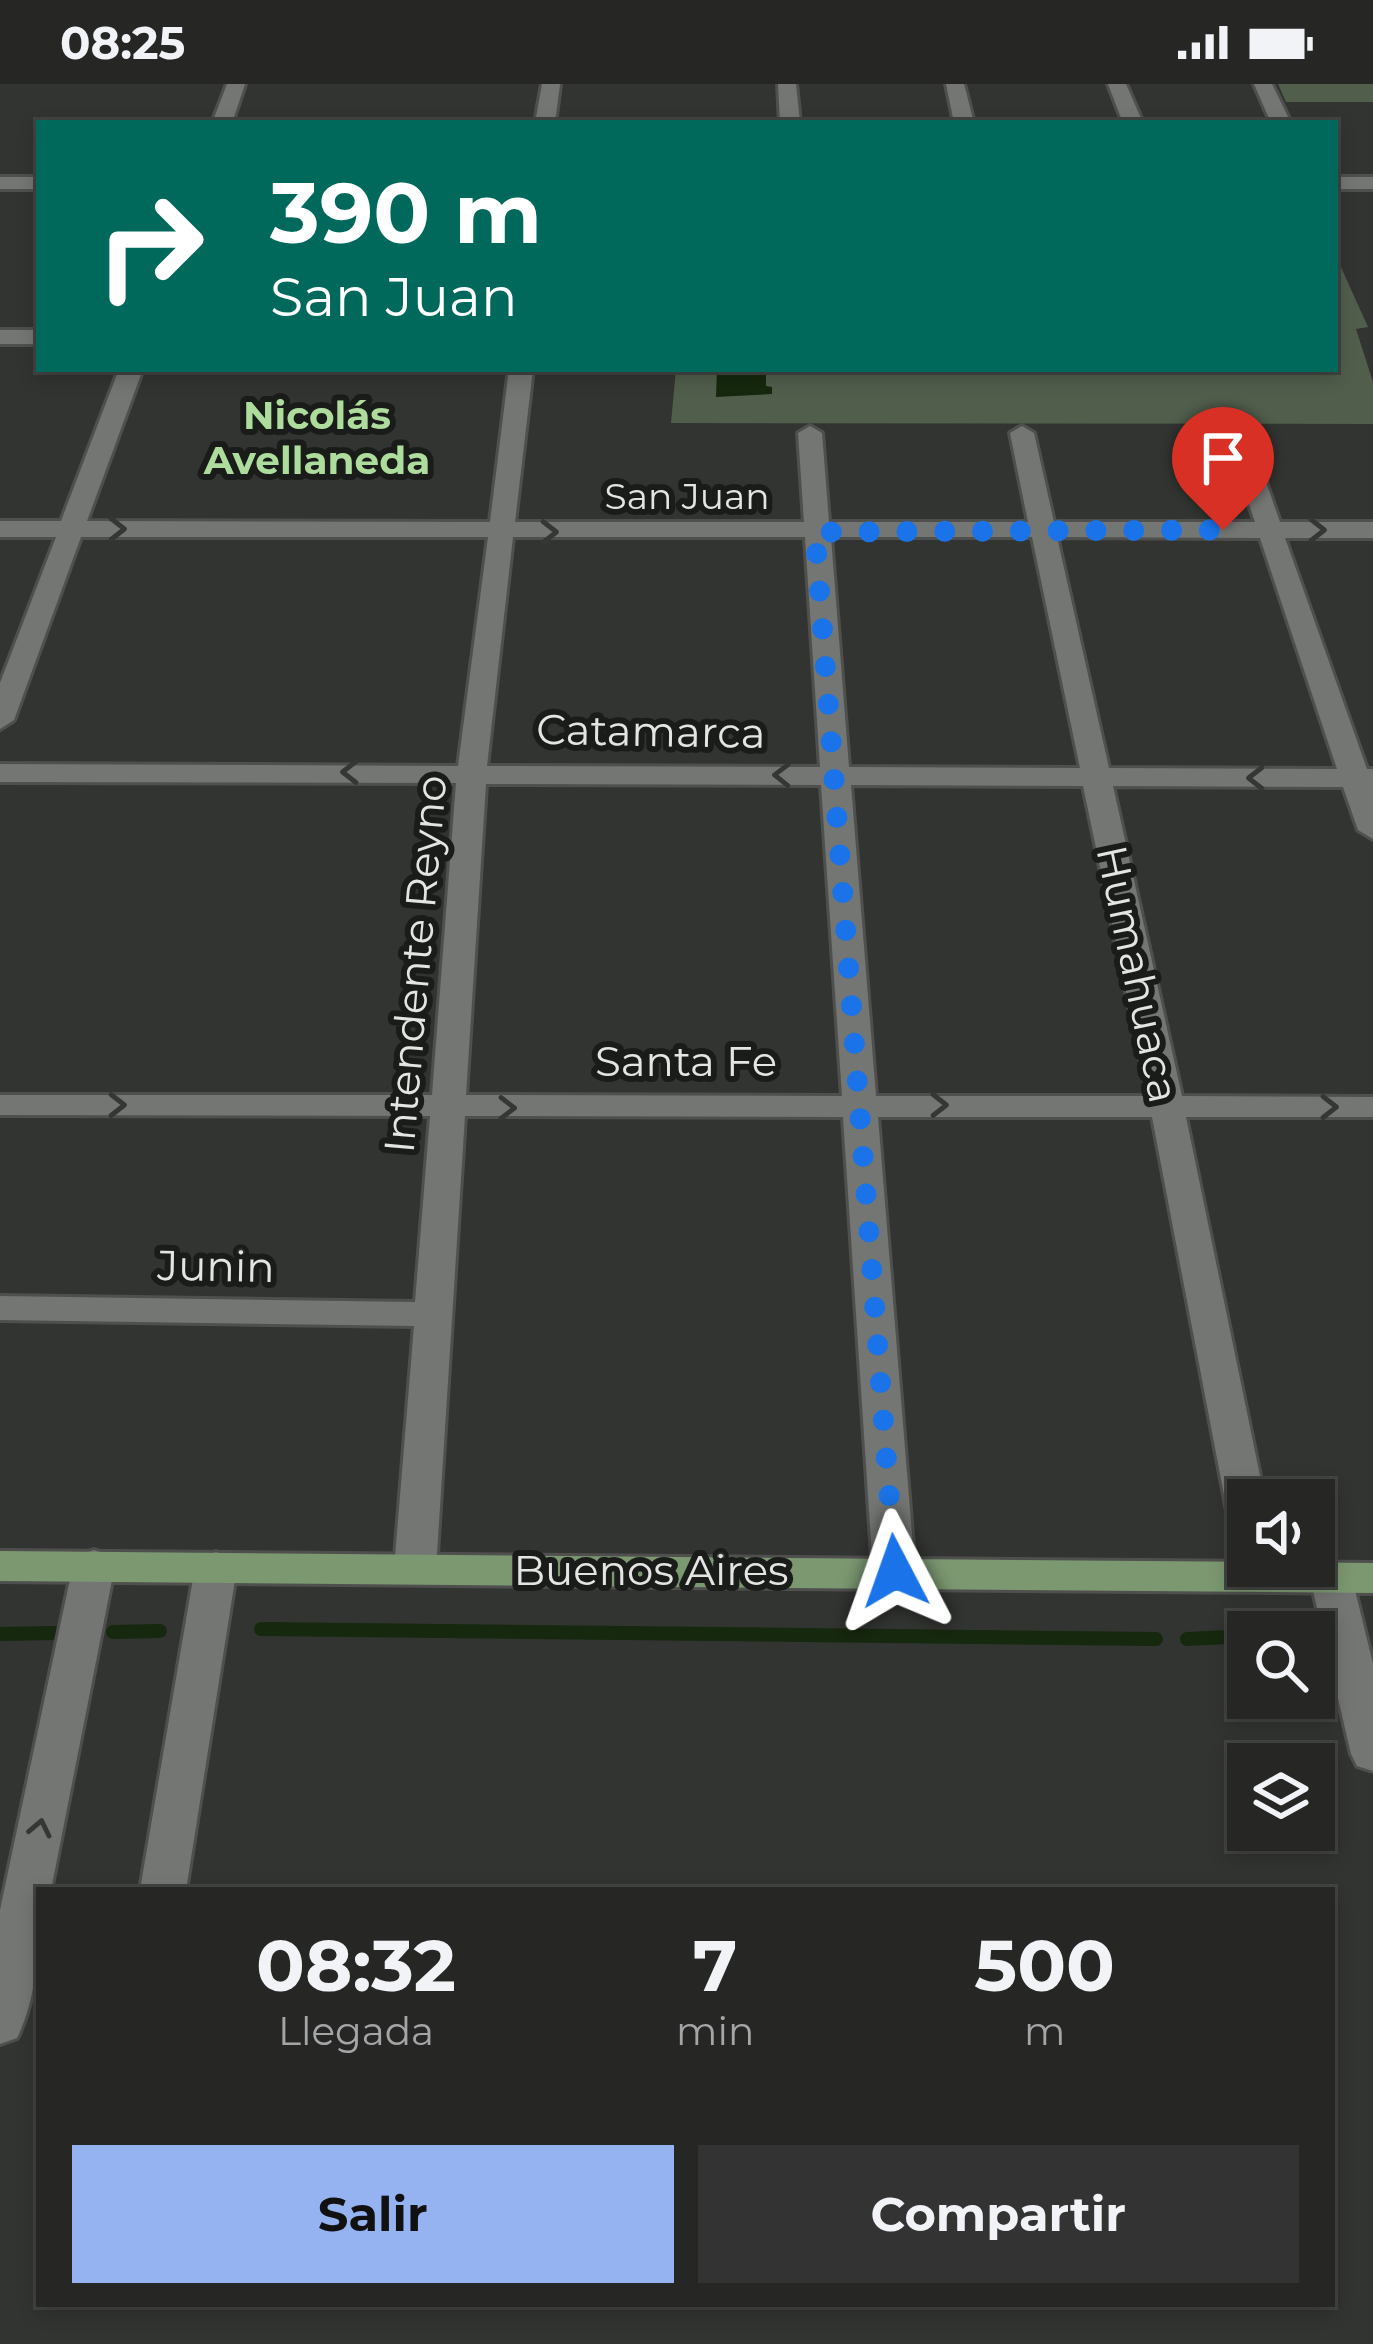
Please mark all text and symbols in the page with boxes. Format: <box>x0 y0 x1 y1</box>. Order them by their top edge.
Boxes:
text: 08:25 <box>60 15 185 70</box>
text: 390 m <box>270 162 542 264</box>
icon: right <box>72 168 228 324</box>
text: San Juan <box>270 264 517 330</box>
district label: Nicolás Avellaneda <box>203 391 430 484</box>
pin <box>1172 407 1274 530</box>
icon: arrive <box>1190 425 1256 491</box>
street label: San Juan <box>605 474 769 518</box>
one-way arrow <box>108 516 127 542</box>
one-way arrow <box>1309 517 1327 543</box>
one-way arrow <box>541 519 559 545</box>
street label: Catamarca <box>536 703 766 759</box>
one-way arrow <box>340 759 358 785</box>
one-way arrow <box>772 762 791 788</box>
one-way arrow <box>1246 765 1265 791</box>
street label: Intendente Reyno <box>373 773 457 1155</box>
street label: Humahuaca <box>1085 841 1191 1107</box>
street label: Santa Fe <box>595 1035 777 1087</box>
one-way arrow <box>108 1092 127 1118</box>
one-way arrow <box>931 1092 949 1118</box>
one-way arrow <box>1320 1093 1339 1119</box>
one-way arrow <box>499 1095 517 1121</box>
street label: Junin <box>156 1239 275 1293</box>
map controls <box>1227 1479 1335 1851</box>
button: sound <box>1227 1479 1335 1587</box>
position arrow <box>832 1508 958 1634</box>
street label: Buenos Aires <box>513 1544 789 1596</box>
button: search <box>1227 1611 1335 1719</box>
button: layers <box>1227 1743 1335 1851</box>
one-way arrow <box>27 1818 52 1838</box>
text: 08:32 <box>256 1921 456 2009</box>
text: 7 <box>693 1921 738 2009</box>
text: 500 <box>974 1921 1115 2009</box>
text: Llegada <box>278 2007 434 2055</box>
text: min <box>676 2007 754 2055</box>
text: m <box>1024 2007 1065 2055</box>
button: Salir <box>72 2145 674 2283</box>
button: Compartir <box>698 2145 1299 2283</box>

